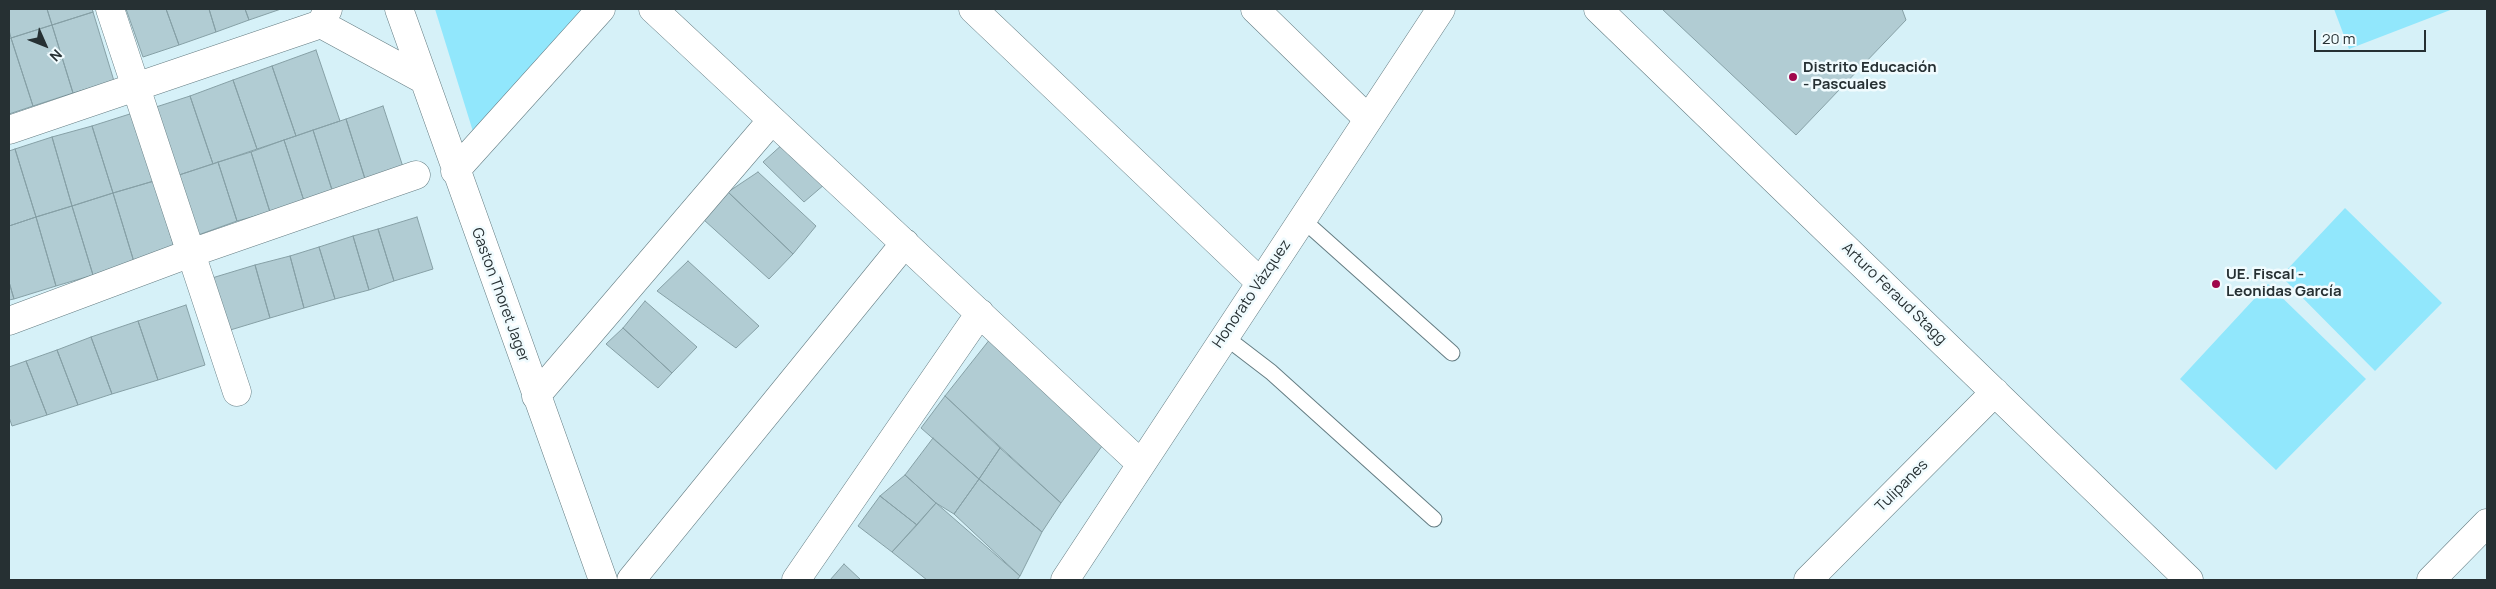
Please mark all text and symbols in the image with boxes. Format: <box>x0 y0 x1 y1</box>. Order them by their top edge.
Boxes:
north arrow <box>20 20 70 70</box>
scale bar <box>2316 20 2428 52</box>
text: 20 m <box>2322 28 2355 49</box>
text: N <box>46 46 66 66</box>
place label: Distrito Educación - Pascuales <box>1803 59 1937 94</box>
marker: Distrito Educación - Pascuales <box>1787 71 1799 83</box>
street label: Gaston Thoret Jager <box>467 225 533 365</box>
street label: Honorato Vázquez <box>1209 236 1295 352</box>
street label: Arturo Feraud Stagg <box>1838 239 1950 349</box>
place label: UE. Fiscal - Leonidas García <box>2226 266 2342 301</box>
marker: UE. Fiscal - Leonidas García <box>2210 278 2222 290</box>
street label: Tulipanes <box>1872 456 1932 516</box>

